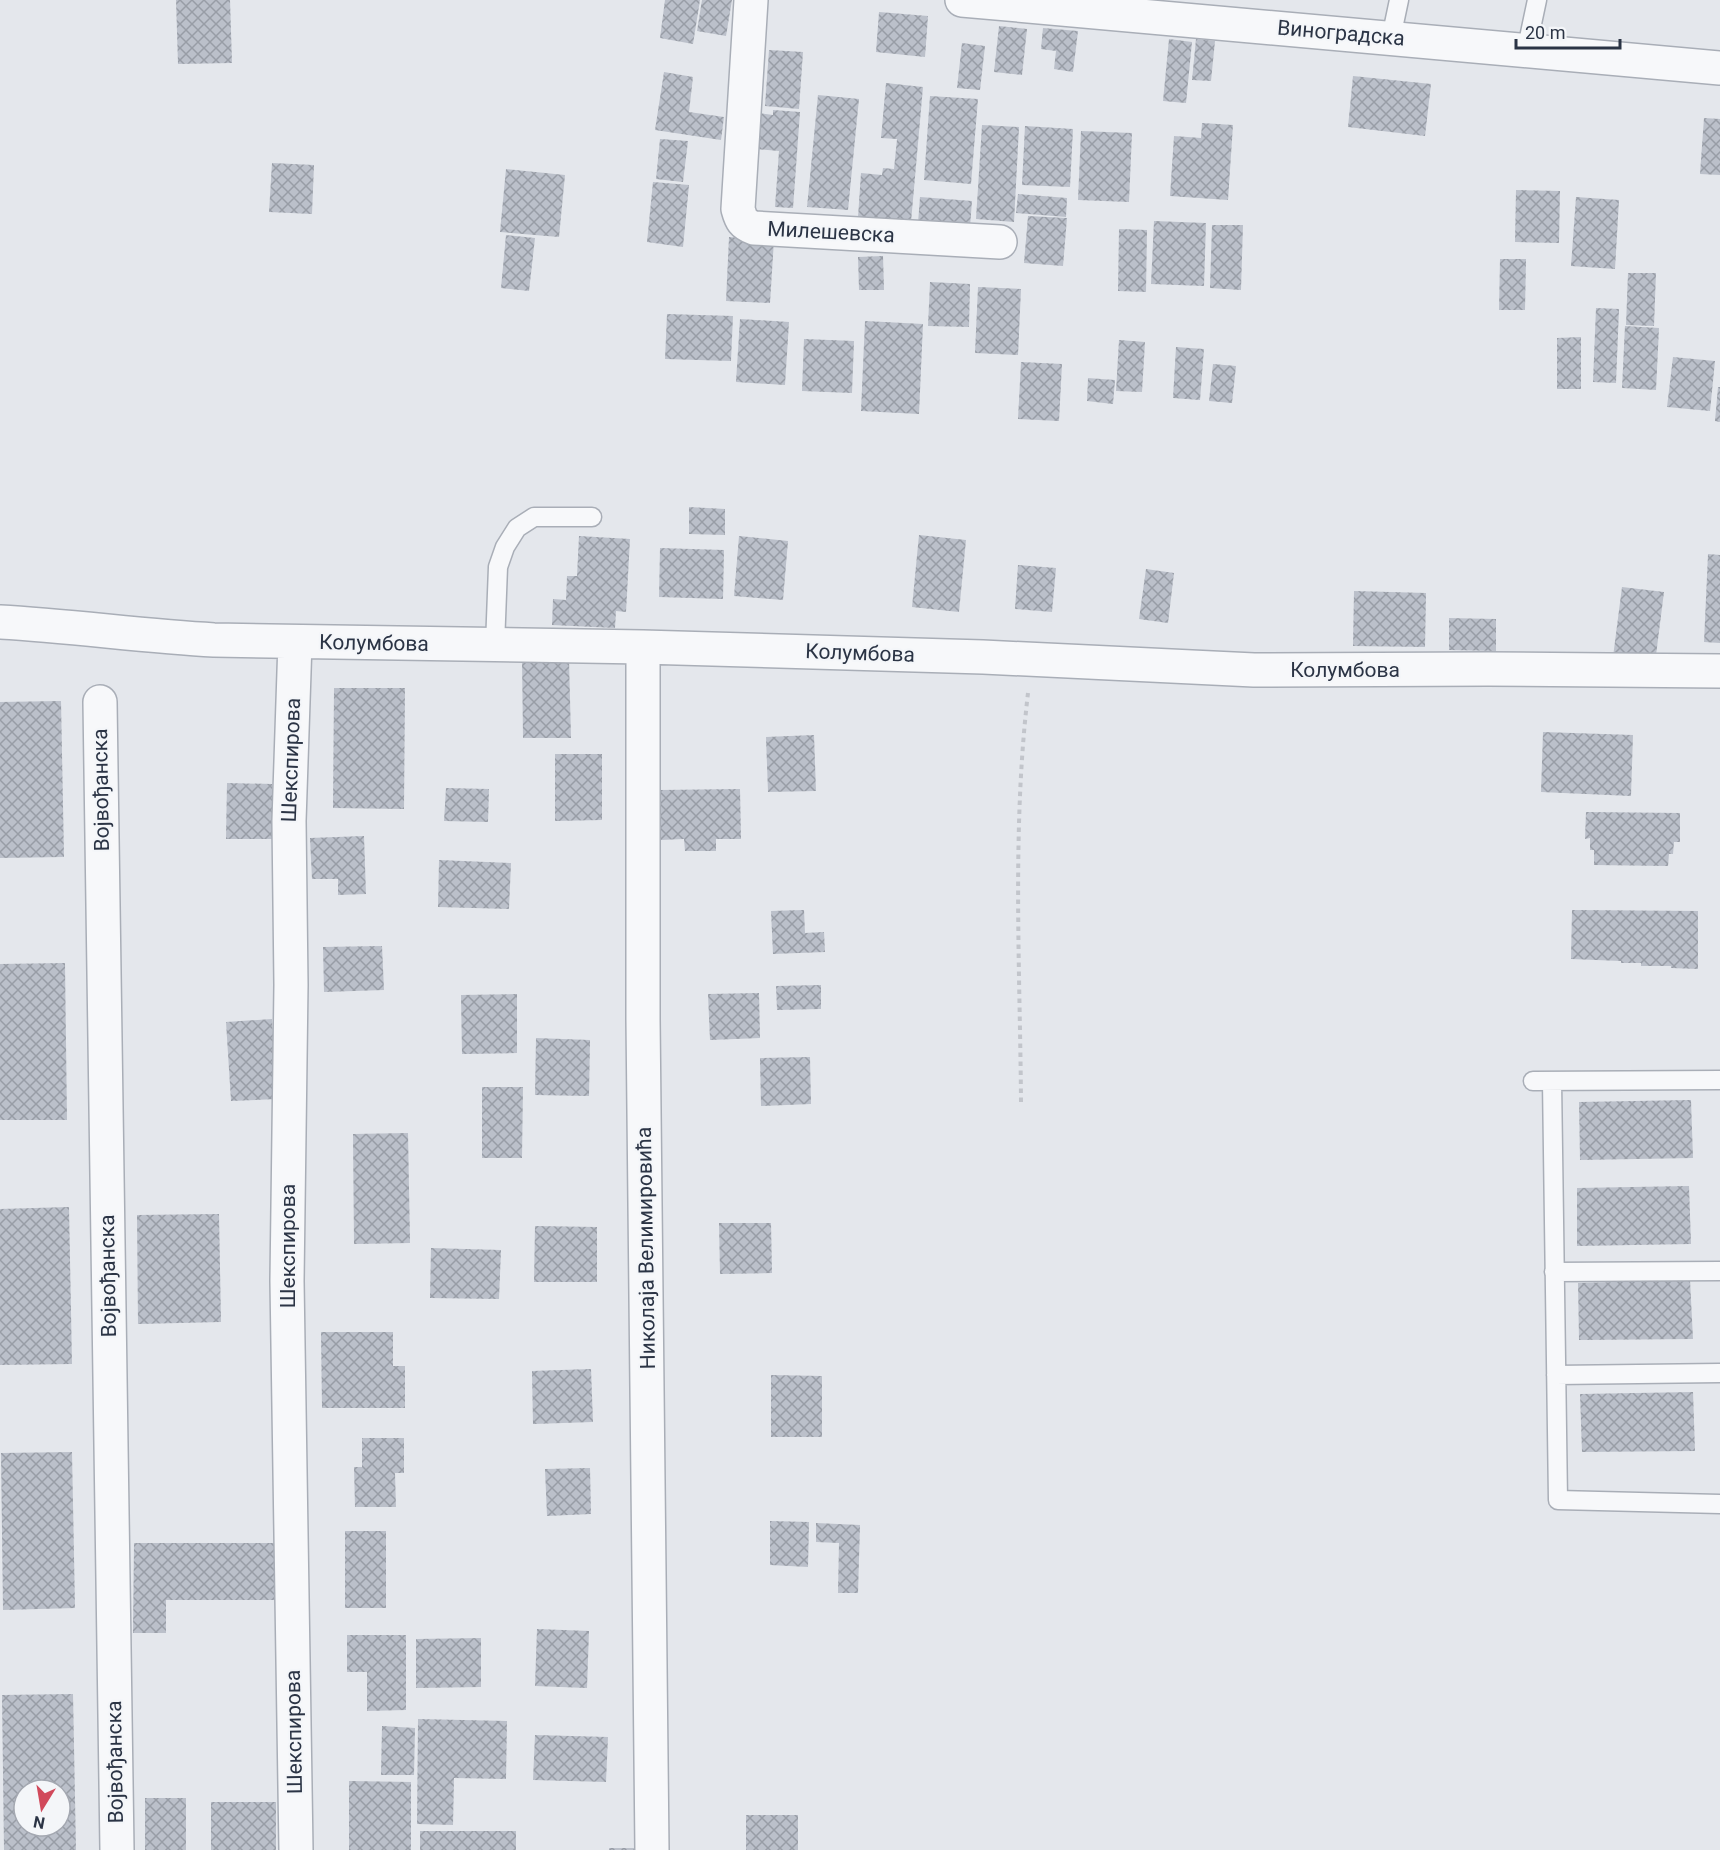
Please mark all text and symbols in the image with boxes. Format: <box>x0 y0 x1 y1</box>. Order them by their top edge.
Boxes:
scale bar <box>1516 12 1620 50</box>
street label: Виноградска <box>1276 15 1406 51</box>
text: 20 m <box>1525 22 1565 43</box>
street label: Милешевска <box>767 217 895 247</box>
street label: Колумбова <box>319 630 429 656</box>
street label: Колумбова <box>805 639 915 667</box>
street label: Колумбова <box>1290 658 1400 682</box>
street label: Шекспирова <box>277 697 305 823</box>
street label: Војвођанска <box>88 728 114 852</box>
street label: Николаја Велимировића <box>632 1126 660 1370</box>
street label: Шекспирова <box>276 1184 300 1308</box>
street label: Војвођанска <box>95 1214 121 1338</box>
street label: Шекспирова <box>281 1670 307 1794</box>
street label: Војвођанска <box>102 1700 128 1824</box>
north arrow <box>12 1778 72 1838</box>
text: N <box>32 1812 47 1833</box>

